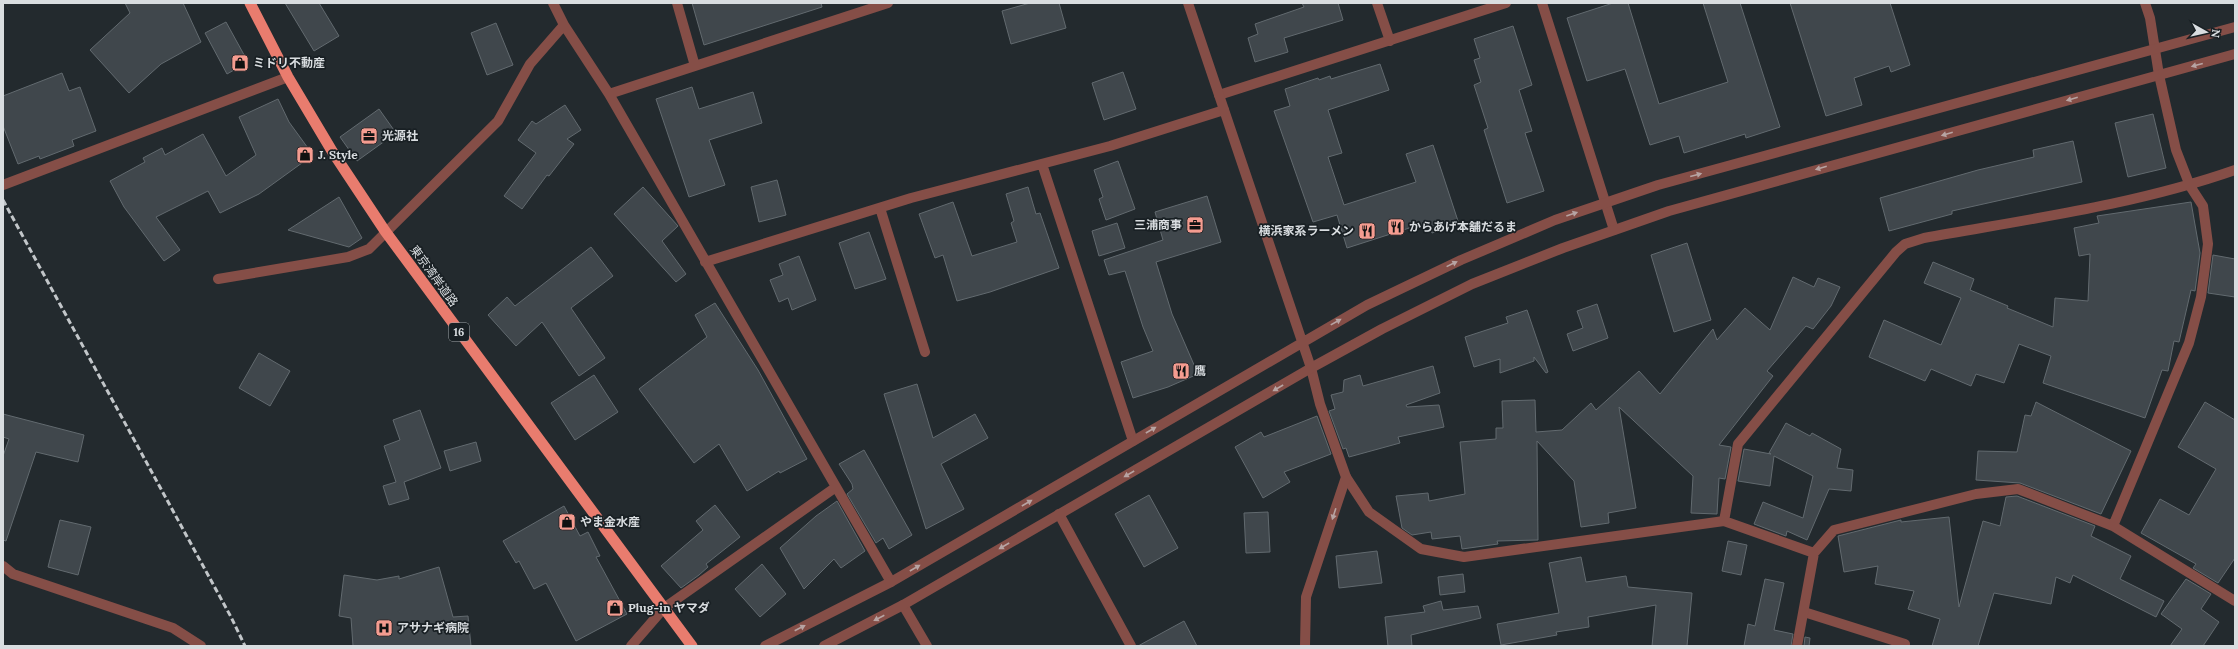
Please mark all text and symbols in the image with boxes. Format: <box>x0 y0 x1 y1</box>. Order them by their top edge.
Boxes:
north arrow <box>2186 12 2226 52</box>
text: N <box>2208 28 2223 39</box>
shop icon: ミドリ不動産 <box>230 53 250 73</box>
place label: ミドリ不動産 <box>253 55 325 70</box>
one-way arrow <box>2191 62 2204 68</box>
one-way arrow <box>2066 96 2078 102</box>
office icon: 光源社 <box>359 126 379 146</box>
place label: 光源社 <box>382 128 418 143</box>
one-way arrow <box>1940 131 1952 137</box>
shop icon: J. Style <box>295 145 315 165</box>
place label: J. Style <box>318 147 358 162</box>
one-way arrow <box>1815 166 1828 172</box>
one-way arrow <box>1690 172 1702 178</box>
one-way arrow <box>1567 211 1579 217</box>
office icon: 三浦商事 <box>1185 215 1205 235</box>
place label: 三浦商事 <box>1134 217 1182 232</box>
restaurant icon: からあげ本舗だるま <box>1386 217 1406 237</box>
place label: からあげ本舗だるま <box>1409 219 1517 234</box>
restaurant icon: 横浜家系ラーメン <box>1357 221 1377 241</box>
place label: 横浜家系ラーメン <box>1258 223 1354 238</box>
street label: 東京湾岸道路 <box>407 242 462 309</box>
one-way arrow <box>1447 261 1458 267</box>
one-way arrow <box>1330 319 1342 326</box>
road number: 16 <box>449 323 469 341</box>
restaurant icon: 鷹 <box>1171 361 1191 381</box>
place label: 鷹 <box>1194 363 1206 378</box>
one-way arrow <box>1272 384 1284 391</box>
one-way arrow <box>1145 426 1157 433</box>
one-way arrow <box>1123 471 1135 478</box>
one-way arrow <box>1021 499 1033 506</box>
one-way arrow <box>1331 508 1337 520</box>
shop icon: やま金水産 <box>557 512 577 532</box>
place label: やま金水産 <box>580 514 640 529</box>
one-way arrow <box>998 543 1010 550</box>
one-way arrow <box>909 565 921 572</box>
shop icon: Plug-in ヤマダ <box>605 598 625 618</box>
place label: Plug-in ヤマダ <box>628 600 710 615</box>
one-way arrow <box>873 614 885 621</box>
hospital icon: アサナギ病院 <box>374 618 394 638</box>
place label: アサナギ病院 <box>397 620 469 635</box>
one-way arrow <box>794 625 806 632</box>

